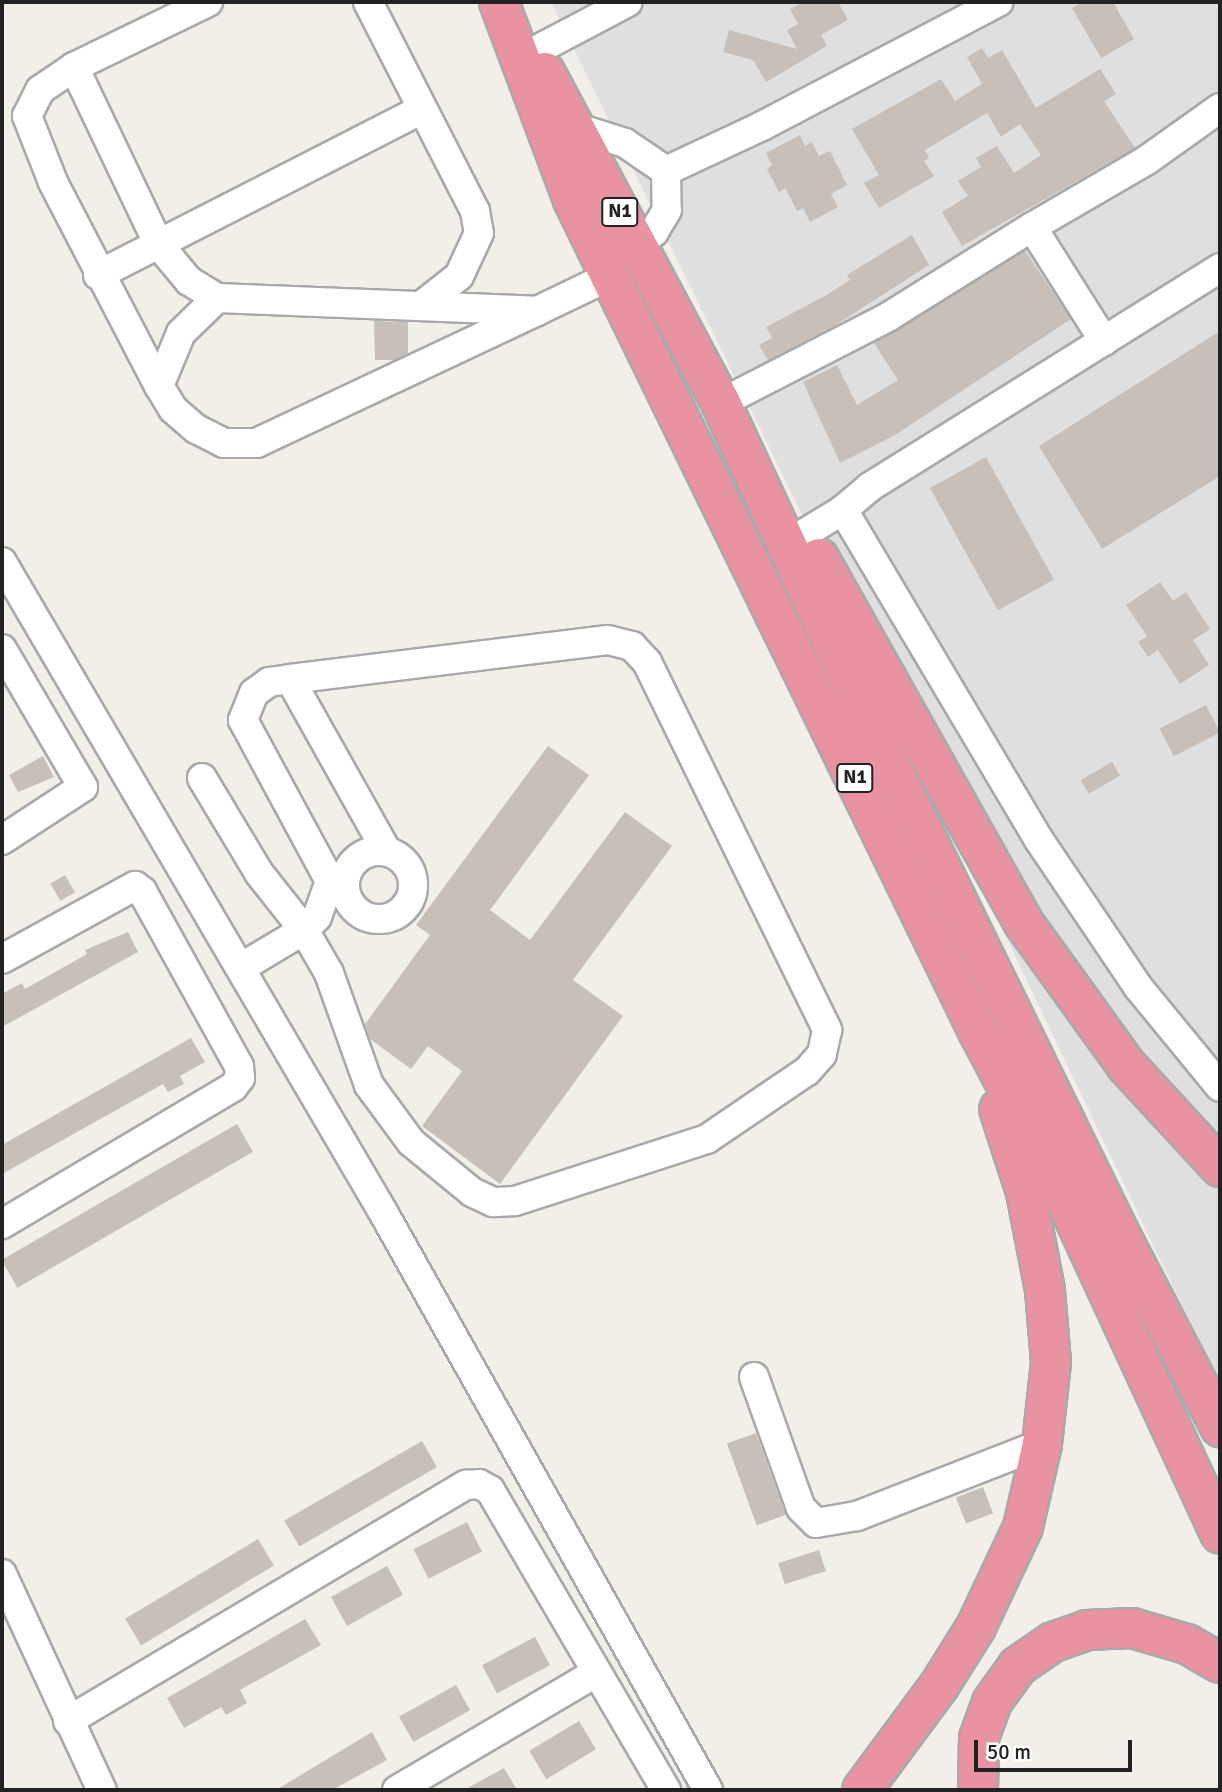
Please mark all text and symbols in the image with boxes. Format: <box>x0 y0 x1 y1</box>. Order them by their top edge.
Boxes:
road number: N1 <box>601 196 639 228</box>
road number: N1 <box>836 762 874 793</box>
scale bar <box>977 1726 1134 1770</box>
text: 50 m <box>987 1739 1031 1765</box>

